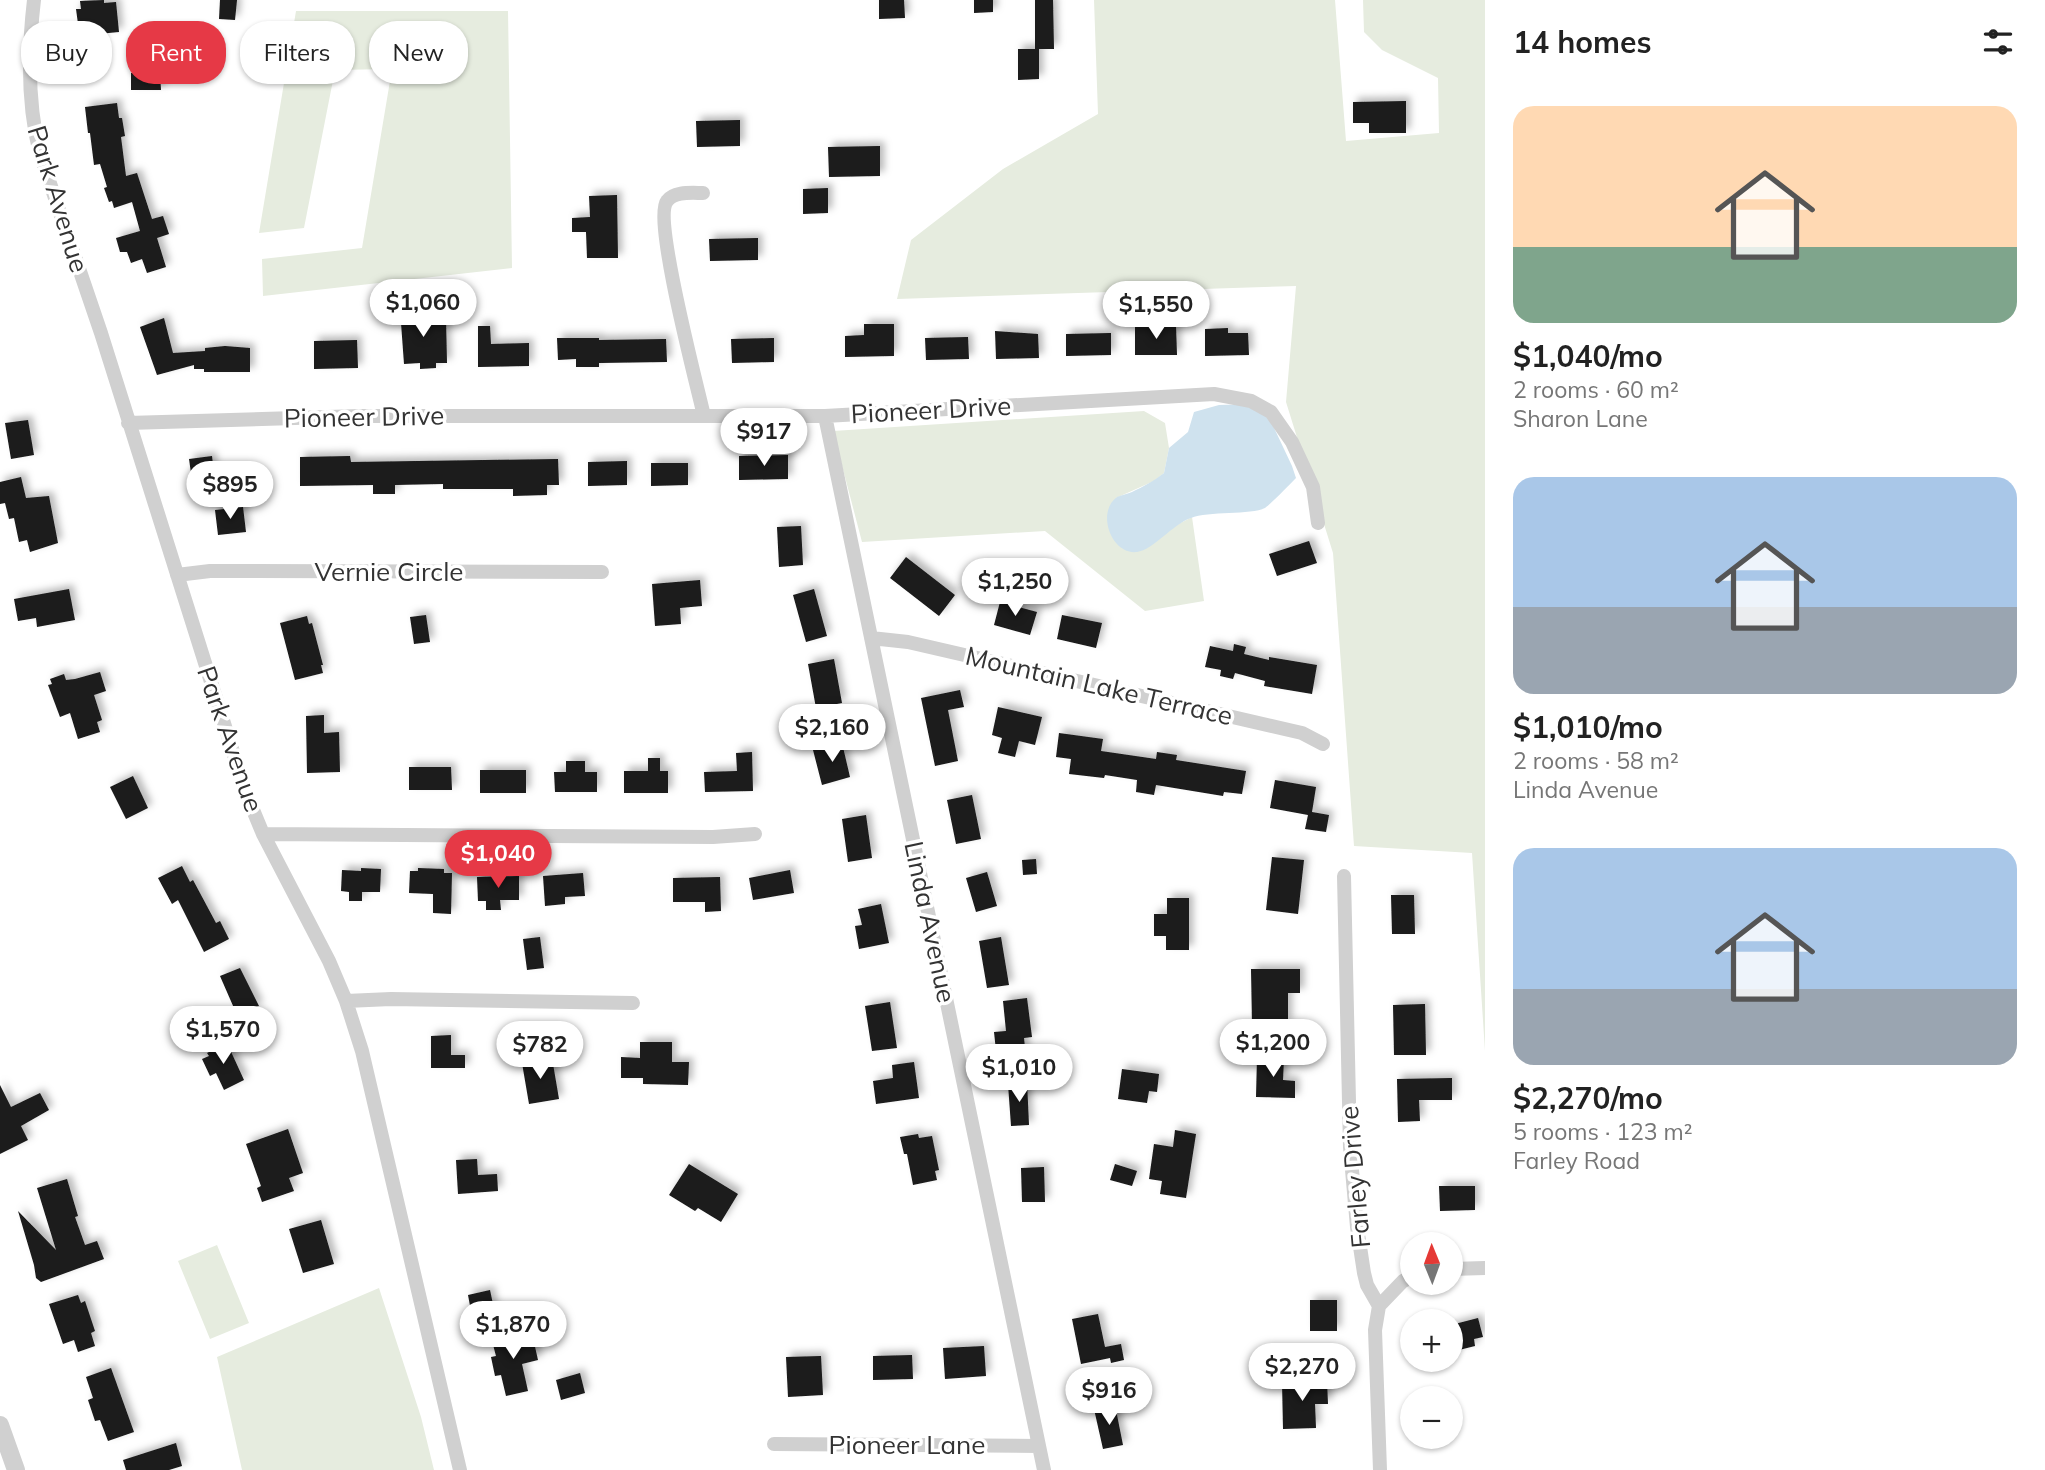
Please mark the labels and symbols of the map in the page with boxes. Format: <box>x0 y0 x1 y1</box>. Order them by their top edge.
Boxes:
street label: Park Avenue <box>20 121 96 276</box>
pin: $1,060 <box>366 280 480 339</box>
pin: $1,550 <box>1099 282 1213 341</box>
street label: Pioneer Drive <box>850 389 1012 430</box>
street label: Pioneer Drive <box>283 399 445 434</box>
pin: $917 <box>723 408 805 468</box>
pin: $895 <box>189 462 271 521</box>
street label: Vernie Circle <box>314 555 464 588</box>
pin: $1,250 <box>958 558 1072 618</box>
street label: Mountain Lake Terrace <box>962 639 1236 732</box>
street label: Park Avenue <box>190 662 271 816</box>
pin: $2,160 <box>775 704 889 764</box>
pin: $1,040 <box>441 830 555 890</box>
street label: Linda Avenue <box>897 838 964 1006</box>
pin: $1,570 <box>166 1006 280 1066</box>
pin: $1,200 <box>1216 1020 1330 1079</box>
pin: $782 <box>499 1021 581 1081</box>
pin: $1,010 <box>962 1044 1076 1104</box>
street label: Farley Drive <box>1332 1105 1377 1250</box>
north arrow <box>1400 1232 1463 1295</box>
pin: $1,870 <box>456 1302 570 1361</box>
pin: $2,270 <box>1245 1344 1359 1403</box>
pin: $916 <box>1068 1368 1150 1427</box>
street label: Pioneer Lane <box>829 1428 985 1461</box>

